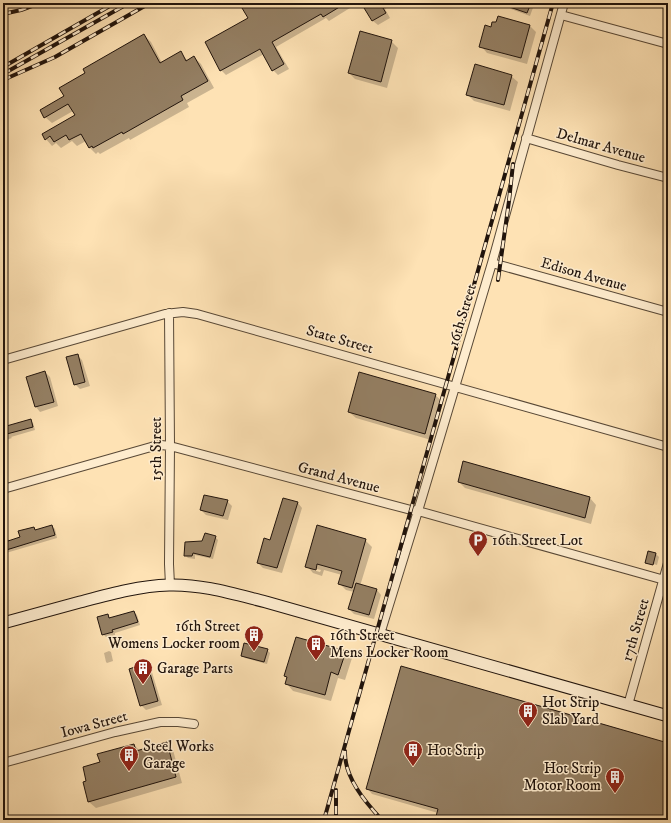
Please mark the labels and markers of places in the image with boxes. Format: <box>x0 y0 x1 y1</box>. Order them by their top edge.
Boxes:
parking icon: 16th Street Lot <box>467 529 489 557</box>
place label: 16th Street Lot <box>492 531 583 550</box>
place label: 16th Street Womens Locker room <box>107 617 240 653</box>
building icon: 16th Street Womens Locker room <box>243 624 265 652</box>
place label: 16th Street Mens Locker Room <box>330 626 448 662</box>
building icon: 16th Street Mens Locker Room <box>305 633 327 661</box>
building icon: Garage Parts <box>132 657 154 685</box>
place label: Garage Parts <box>157 659 233 678</box>
place label: Hot Strip Slab Yard <box>542 693 600 729</box>
building icon: Hot Strip Slab Yard <box>517 700 539 728</box>
place label: Steel Works Garage <box>143 737 214 773</box>
building icon: Hot Strip <box>402 739 424 767</box>
place label: Hot Strip <box>427 741 485 760</box>
building icon: Steel Works Garage <box>118 744 140 772</box>
place label: Hot Strip Motor Room <box>524 759 601 795</box>
building icon: Hot Strip Motor Room <box>604 766 626 794</box>

